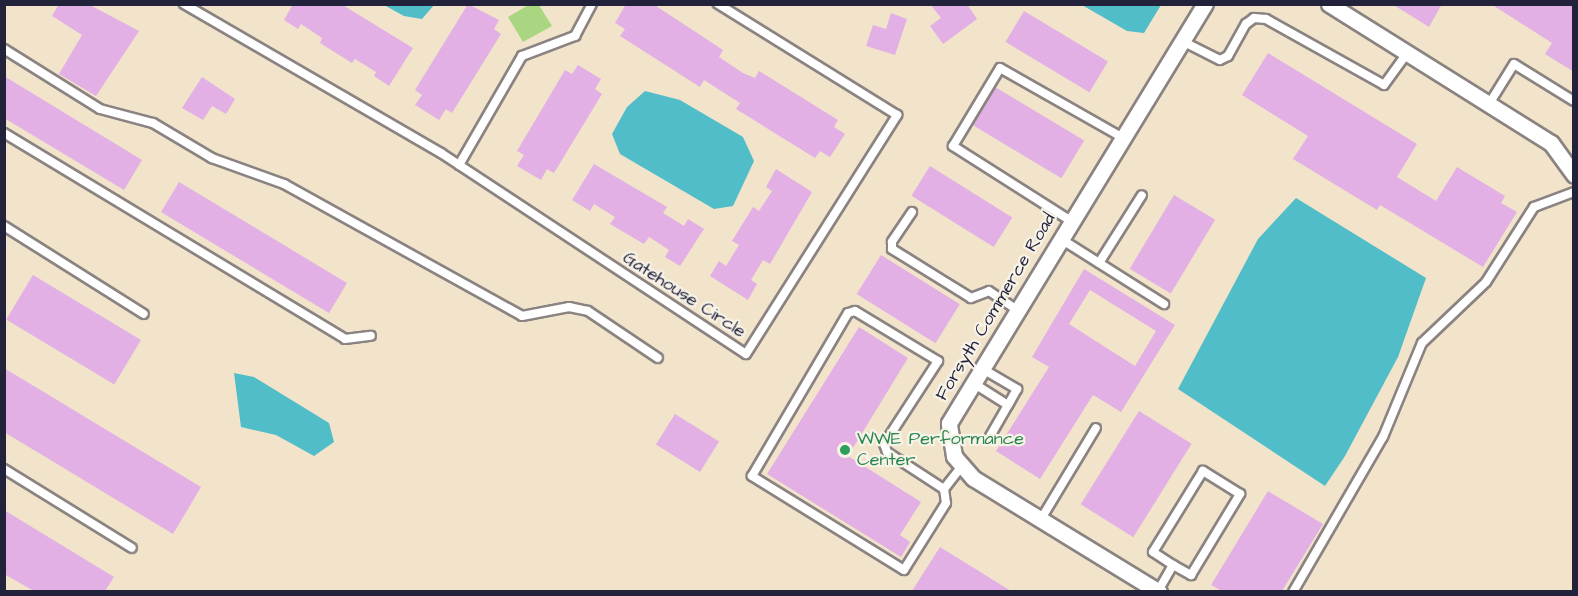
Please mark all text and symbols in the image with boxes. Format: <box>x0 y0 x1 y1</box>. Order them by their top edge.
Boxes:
street label: Forsyth Commerce Road <box>931 209 1061 405</box>
street label: Gatehouse Circle <box>619 247 749 343</box>
place label: WWE Performance Center <box>857 429 1024 472</box>
marker: WWE Performance Center <box>838 443 852 457</box>

